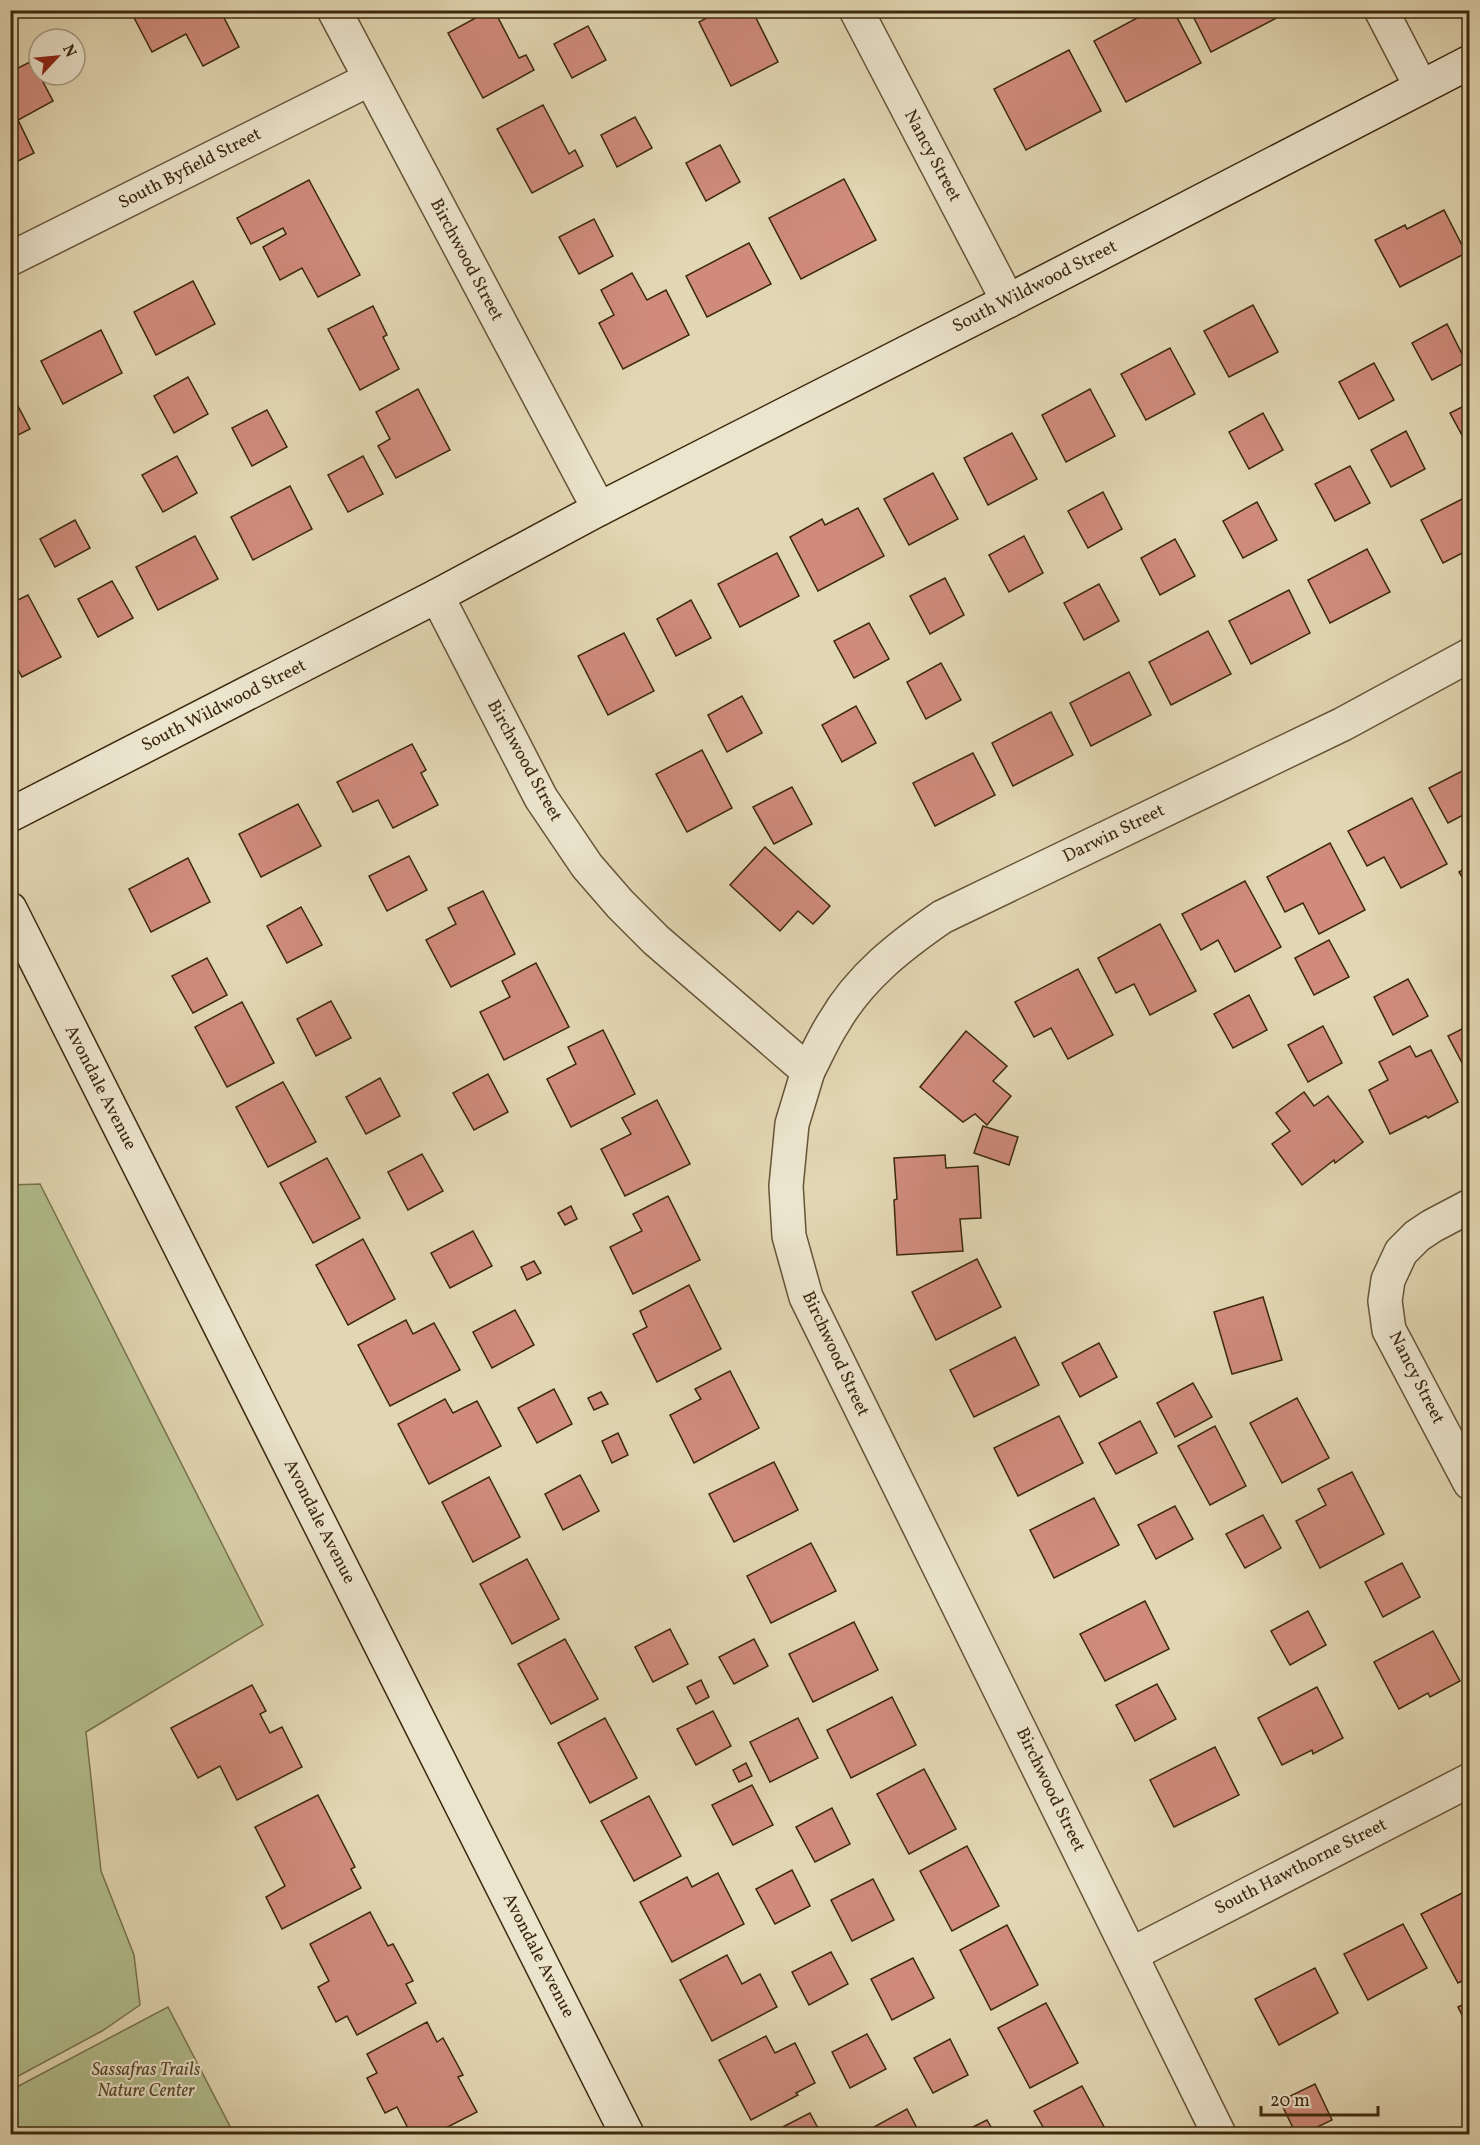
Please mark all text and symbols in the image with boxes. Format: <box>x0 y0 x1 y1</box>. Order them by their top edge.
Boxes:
north arrow <box>27 27 87 87</box>
text: N <box>56 41 81 62</box>
street label: Nancy Street <box>897 106 967 206</box>
street label: South Byfield Street <box>114 122 266 216</box>
street label: Birchwood Street <box>423 194 509 326</box>
street label: South Wildwood Street <box>948 235 1122 339</box>
street label: South Wildwood Street <box>137 654 311 758</box>
street label: Birchwood Street <box>480 696 568 826</box>
street label: Darwin Street <box>1059 799 1169 869</box>
street label: Avondale Avenue <box>58 1021 142 1155</box>
street label: Birchwood Street <box>795 1287 875 1421</box>
street label: Nancy Street <box>1382 1327 1450 1429</box>
street label: Avondale Avenue <box>277 1455 361 1589</box>
street label: Birchwood Street <box>1009 1724 1091 1856</box>
street label: South Hawthorne Street <box>1210 1813 1392 1921</box>
street label: Avondale Avenue <box>496 1889 580 2023</box>
park label: Sassafras Trails Nature Center <box>92 2058 201 2104</box>
scale bar <box>1261 2079 1378 2117</box>
text: 20 m <box>1270 2089 1310 2114</box>

